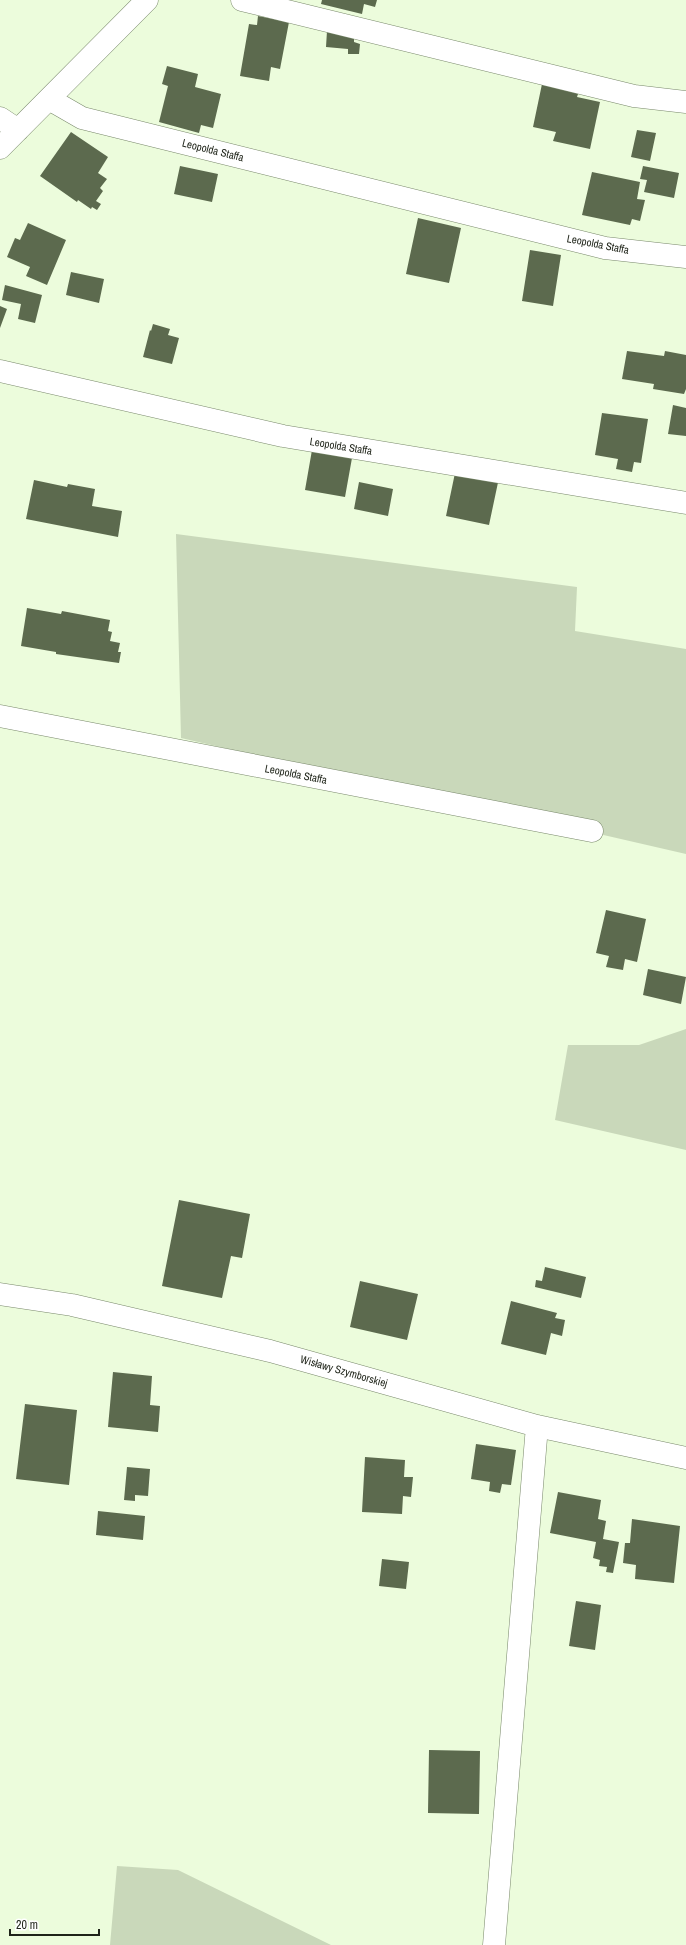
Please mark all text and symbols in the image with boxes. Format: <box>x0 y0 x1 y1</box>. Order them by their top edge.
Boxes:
street label: Leopolda Staffa <box>181 136 245 164</box>
street label: Leopolda Staffa <box>566 231 630 257</box>
street label: Leopolda Staffa <box>309 434 373 458</box>
street label: Leopolda Staffa <box>264 761 328 787</box>
street label: Wisławy Szymborskiej <box>299 1352 389 1390</box>
scale bar <box>10 1911 99 1937</box>
text: 20 m <box>16 1917 38 1933</box>

